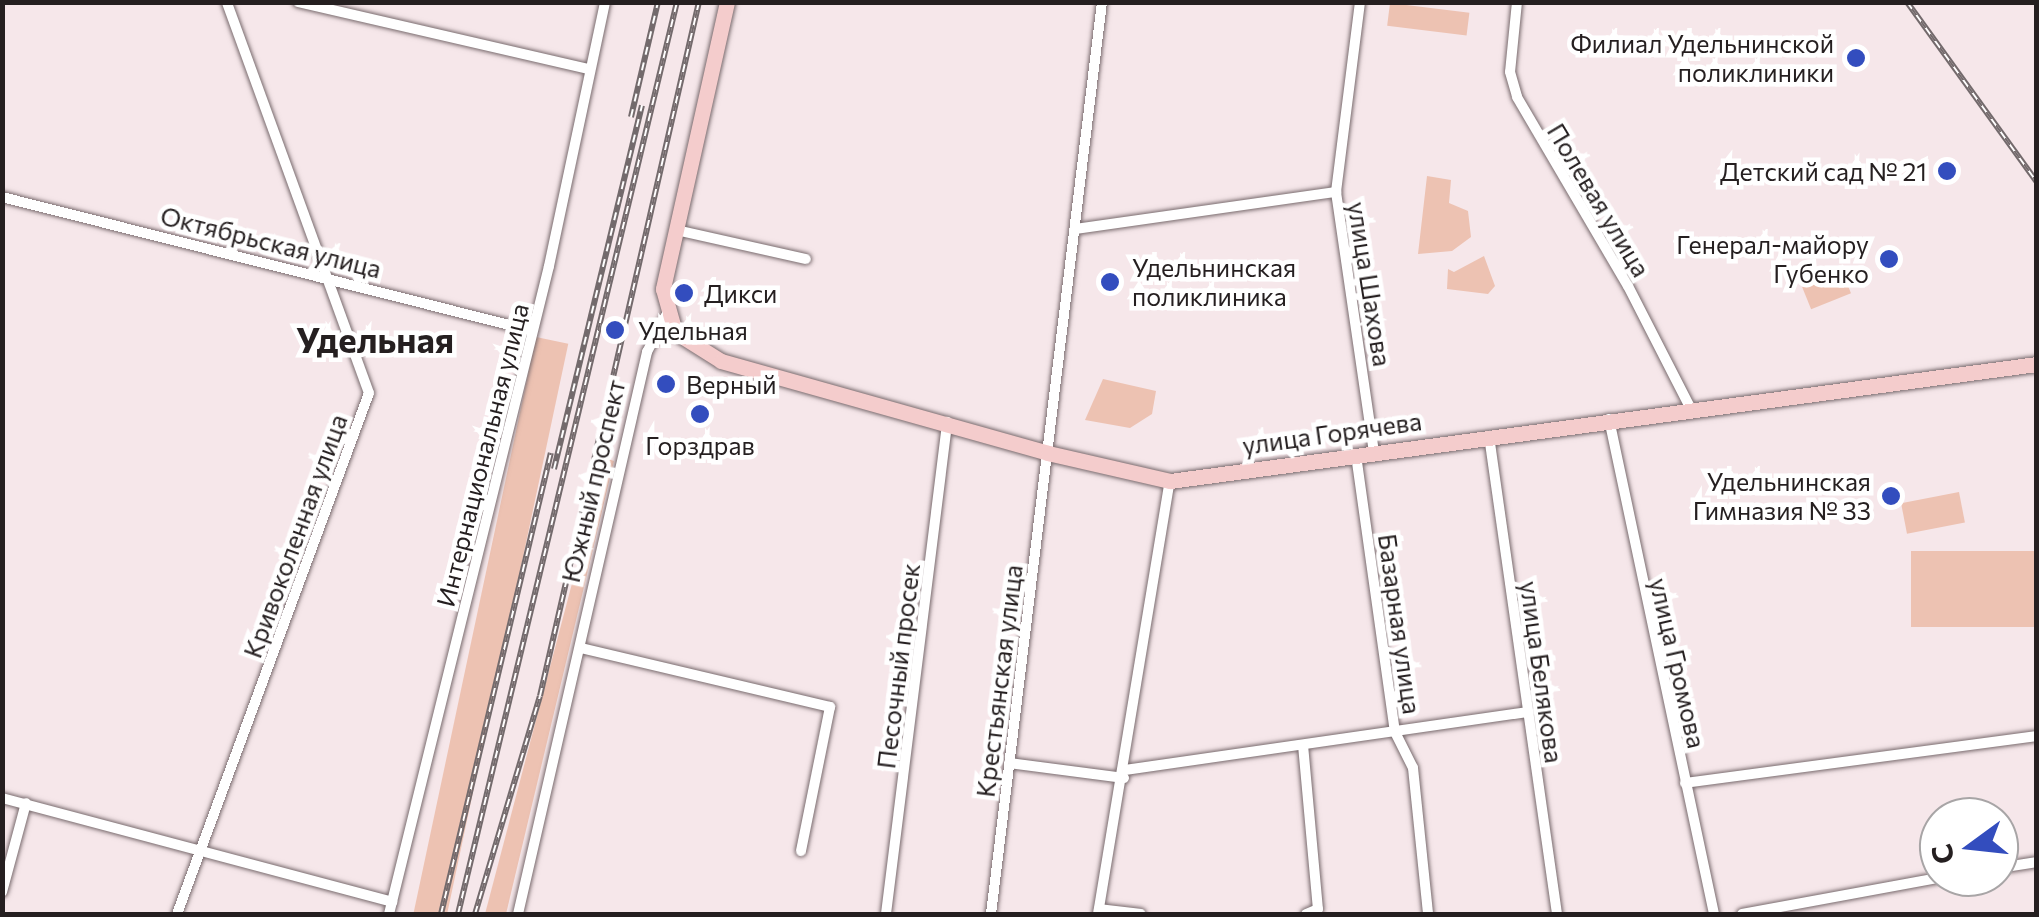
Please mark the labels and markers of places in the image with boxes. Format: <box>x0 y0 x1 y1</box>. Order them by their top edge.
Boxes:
place label: Филиал Удельнинской поликлиники <box>1571 29 1834 88</box>
marker: Филиал Удельнинской поликлиники <box>1843 45 1869 71</box>
place label: Детский сад № 21 <box>1720 156 1927 186</box>
marker: Детский сад № 21 <box>1936 160 1958 182</box>
place label: Генерал-майору Губенко <box>1676 230 1869 289</box>
marker: Генерал-майору Губенко <box>1878 248 1900 270</box>
place label: Удельнинская поликлиника <box>1132 253 1296 312</box>
marker: Удельнинская поликлиника <box>1097 269 1123 295</box>
place label: Дикси <box>704 278 777 308</box>
marker: Дикси <box>673 282 695 304</box>
place label: Удельная <box>638 315 748 345</box>
marker: Удельная <box>602 317 628 343</box>
place label: Верный <box>686 369 777 399</box>
marker: Верный <box>655 373 677 395</box>
marker: Горздрав <box>689 403 711 425</box>
place label: Горздрав <box>645 430 755 460</box>
place label: Удельнинская Гимназия № 33 <box>1693 467 1871 526</box>
marker: Удельнинская Гимназия № 33 <box>1880 485 1902 507</box>

